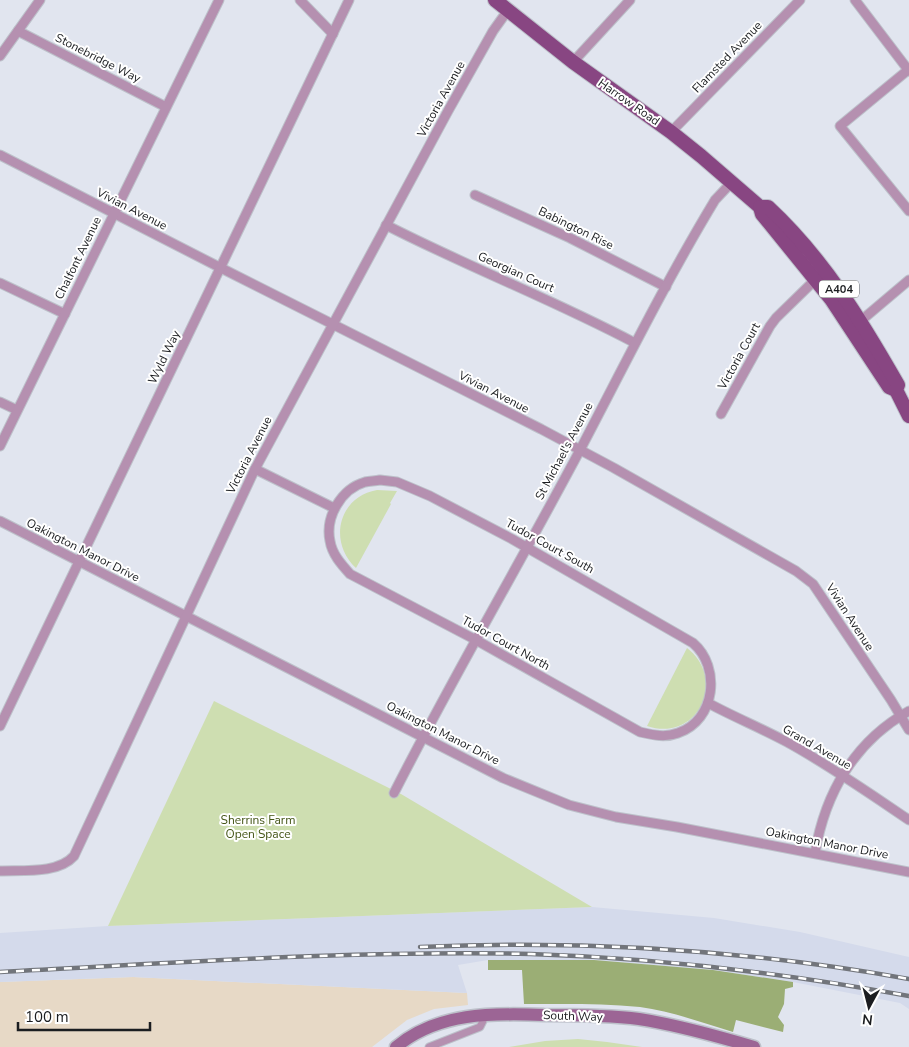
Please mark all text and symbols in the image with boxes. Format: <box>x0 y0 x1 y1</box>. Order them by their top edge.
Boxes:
street label: Flamsted Avenue <box>689 18 765 96</box>
street label: Stonebridge Way <box>53 30 144 87</box>
street label: Victoria Avenue <box>413 58 469 141</box>
street label: Harrow Road <box>595 75 663 129</box>
street label: Vivian Avenue <box>93 184 170 234</box>
street label: Babington Rise <box>536 203 616 253</box>
street label: Chalfont Avenue <box>51 214 105 302</box>
street label: Georgian Court <box>475 248 557 296</box>
road number: A404 <box>819 280 859 298</box>
street label: Victoria Court <box>714 319 764 393</box>
street label: Wyld Way <box>144 327 184 386</box>
street label: Vivian Avenue <box>455 367 532 417</box>
street label: St Michael's Avenue <box>532 399 596 503</box>
street label: Victoria Avenue <box>222 414 275 497</box>
street label: Oakington Manor Drive <box>24 515 142 585</box>
street label: Tudor Court South <box>503 515 597 577</box>
street label: Vivian Avenue <box>822 579 878 654</box>
street label: Tudor Court North <box>459 612 553 674</box>
street label: Oakington Manor Drive <box>384 698 502 768</box>
street label: Grand Avenue <box>780 721 854 773</box>
park label: Sherrins Farm Open Space <box>221 812 295 842</box>
street label: Oakington Manor Drive <box>764 823 890 863</box>
north arrow <box>844 982 894 1032</box>
scale bar <box>18 1000 150 1032</box>
text: 100 m <box>25 1007 69 1027</box>
street label: South Way <box>543 1007 604 1025</box>
text: N <box>861 1009 874 1029</box>

